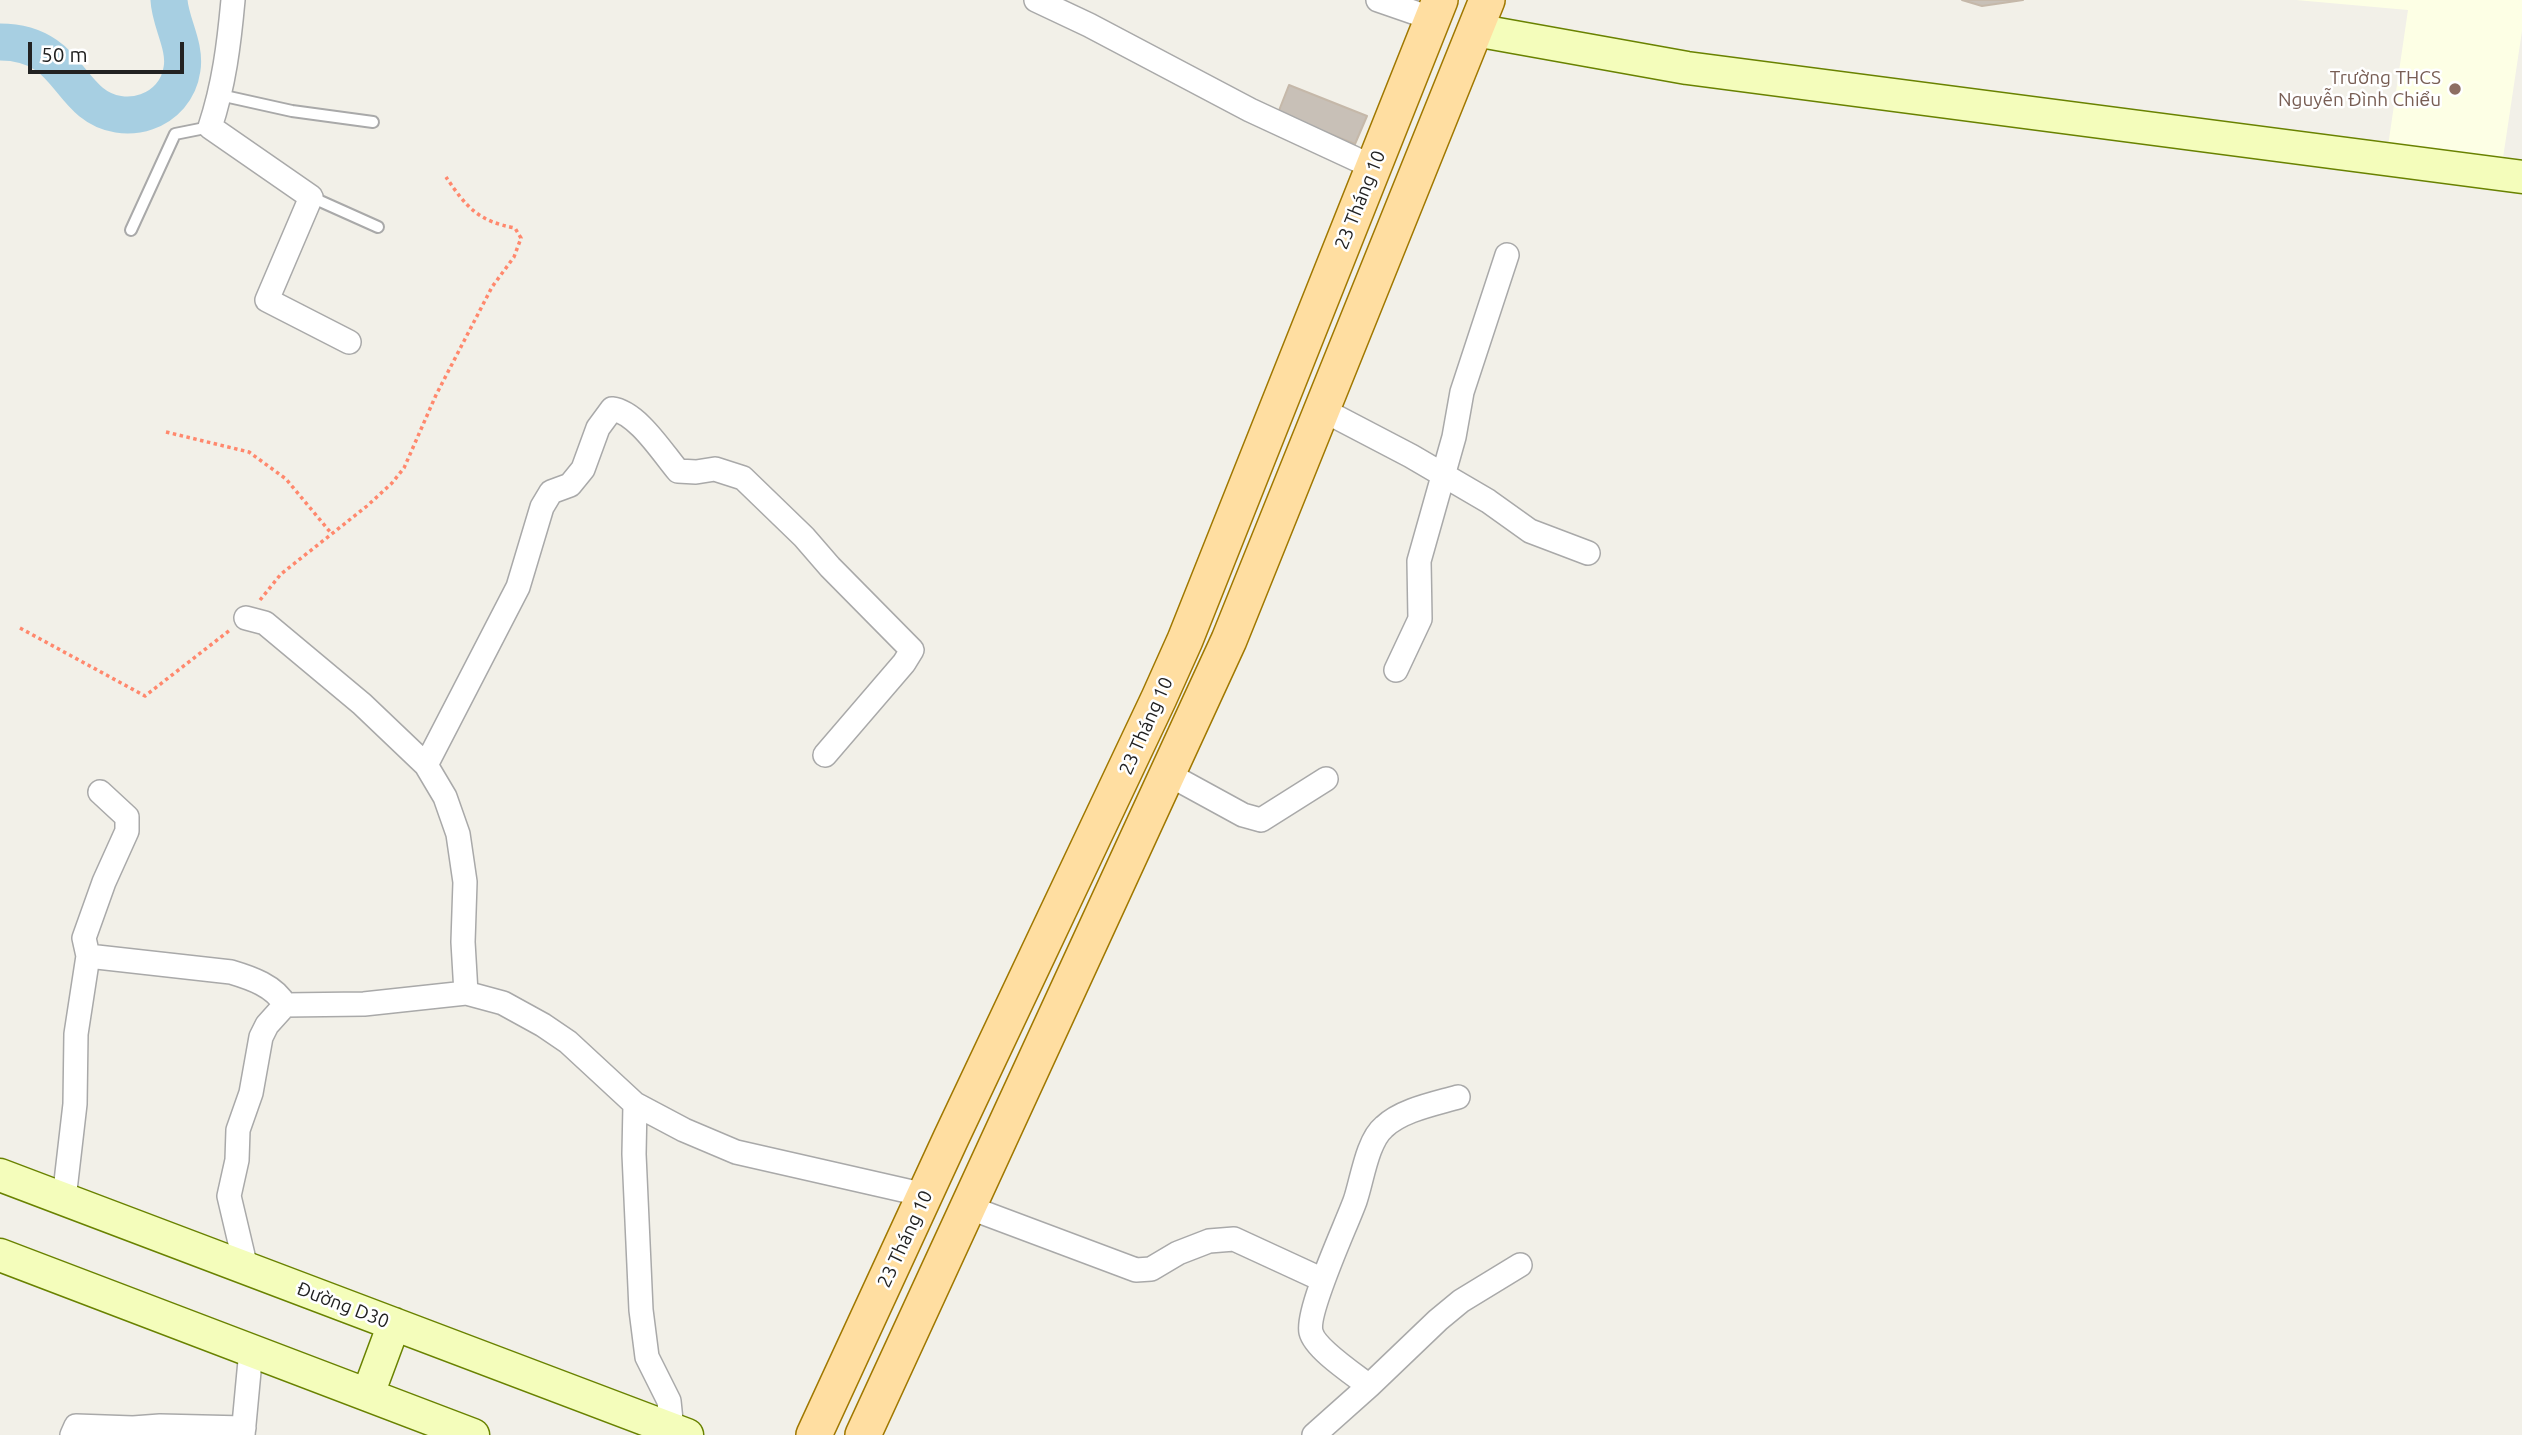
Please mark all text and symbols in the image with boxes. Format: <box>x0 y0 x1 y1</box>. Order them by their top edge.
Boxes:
scale bar <box>32 28 187 72</box>
text: 50 m <box>41 42 88 66</box>
place label: Trường THCS Nguyễn Đình Chiểu <box>2278 67 2441 111</box>
marker: Trường THCS Nguyễn Đình Chiểu <box>2447 81 2463 97</box>
street label: 23 Tháng 10 <box>1330 147 1390 253</box>
street label: 23 Tháng 10 <box>1114 674 1178 778</box>
street label: 23 Tháng 10 <box>873 1187 937 1291</box>
street label: Đường D30 <box>294 1277 392 1333</box>

